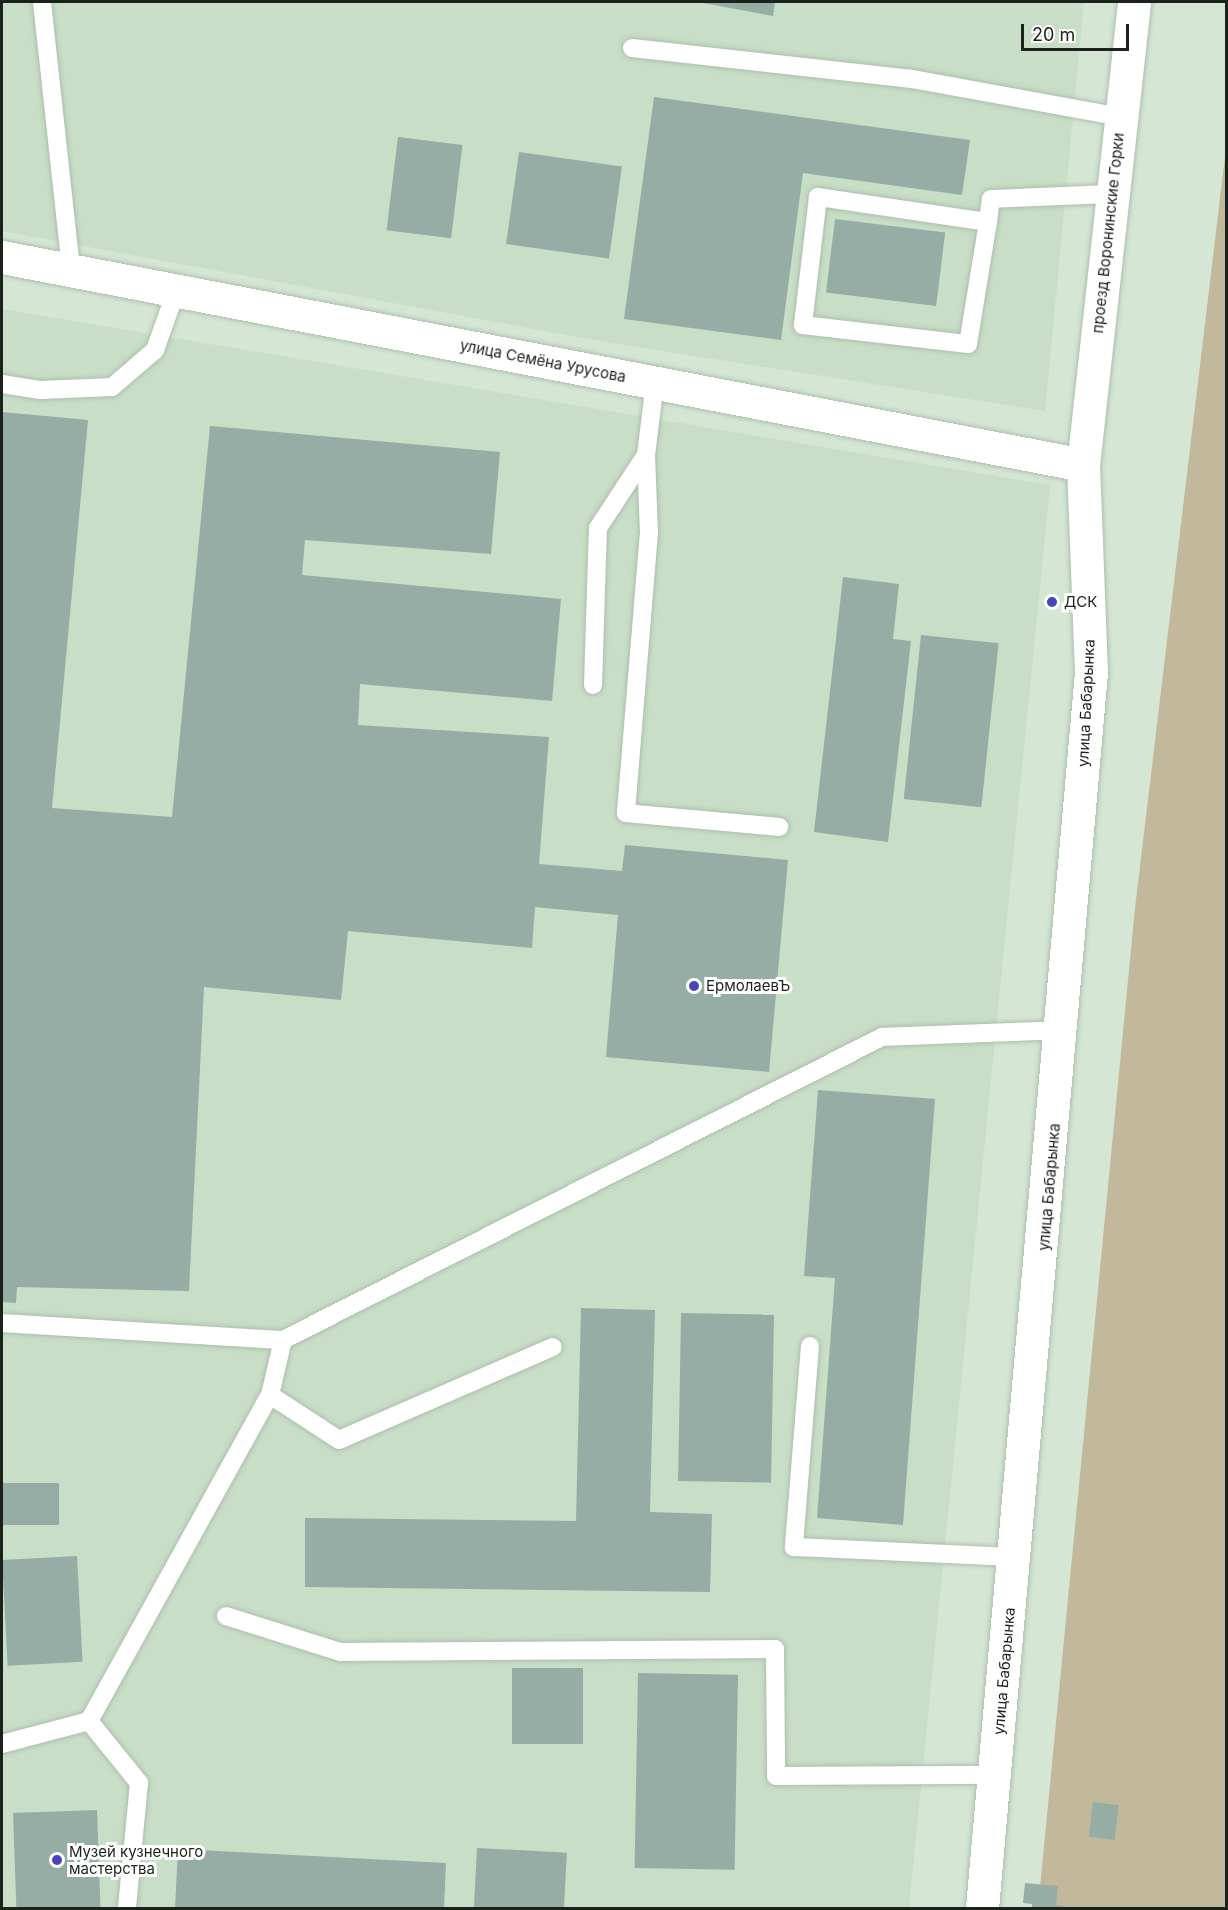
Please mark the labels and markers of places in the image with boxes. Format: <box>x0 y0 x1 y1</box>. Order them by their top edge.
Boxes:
place label: ДСК <box>1064 593 1097 611</box>
marker: ДСК <box>1045 595 1059 609</box>
place label: ЕрмолаевЪ <box>706 977 790 995</box>
marker: ЕрмолаевЪ <box>687 979 701 993</box>
place label: Музей кузнечного мастерства <box>69 1842 203 1877</box>
marker: Музей кузнечного мастерства <box>50 1853 64 1867</box>

